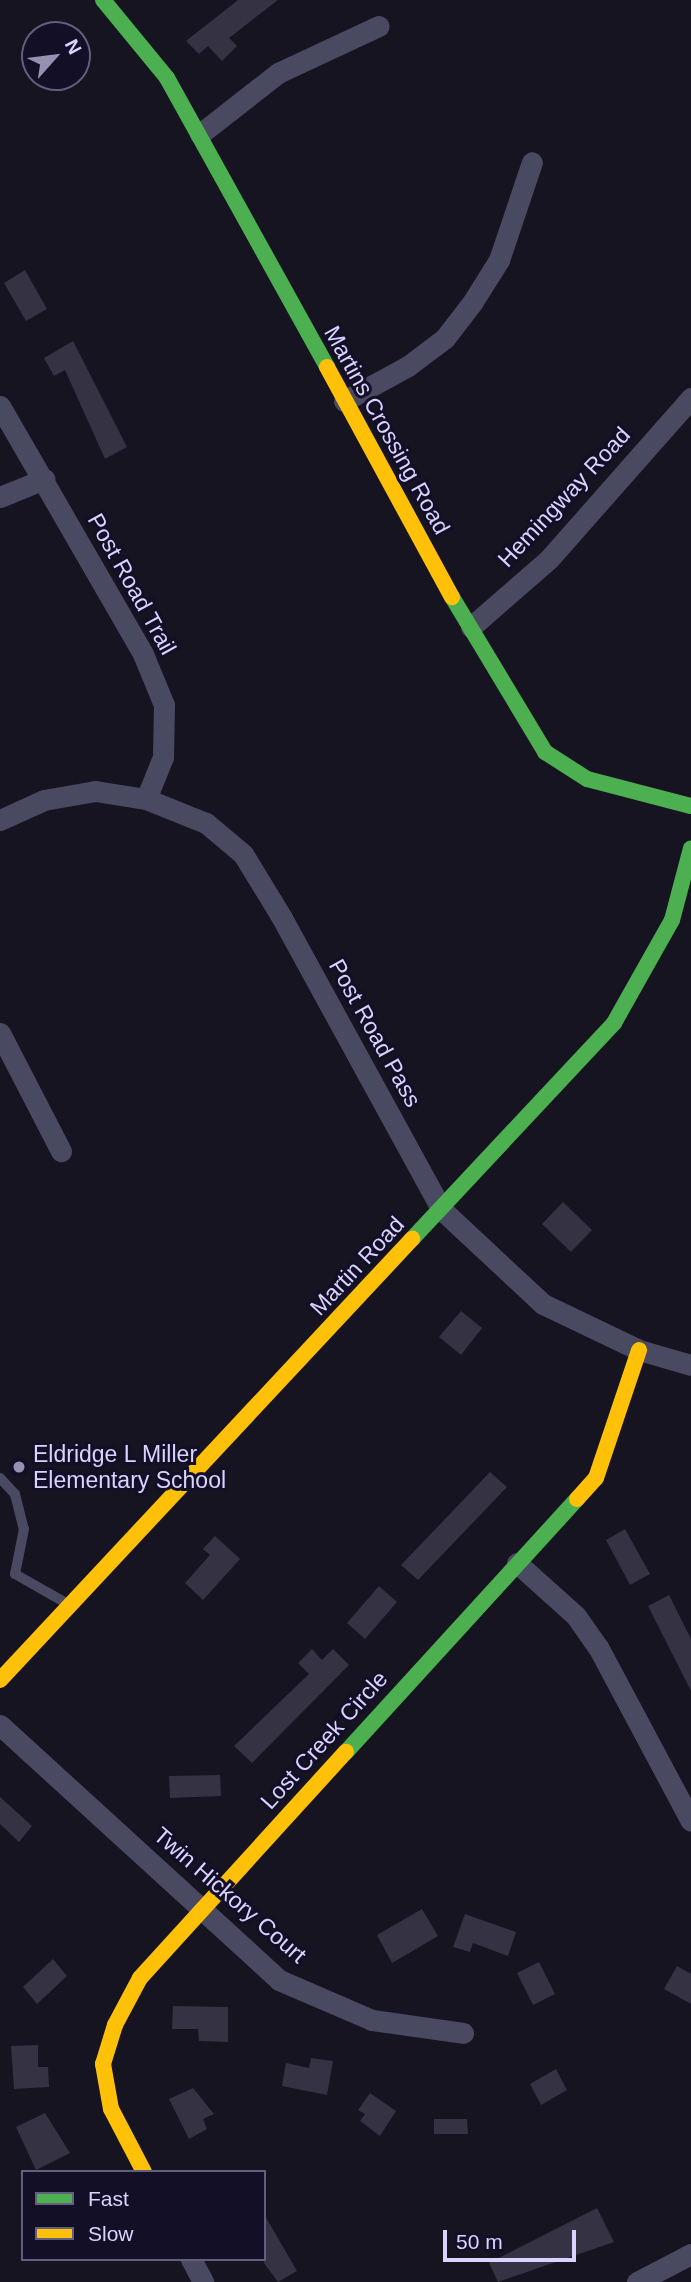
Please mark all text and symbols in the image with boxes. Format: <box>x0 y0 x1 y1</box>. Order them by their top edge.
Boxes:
north arrow <box>21 21 91 91</box>
text: N <box>61 36 86 58</box>
street label: Martins Crossing Road <box>318 321 456 539</box>
street label: Hemingway Road <box>492 421 636 573</box>
street label: Post Road Trail <box>82 508 182 660</box>
street label: Post Road Pass <box>323 954 427 1112</box>
street label: Martin Road <box>304 1211 410 1321</box>
place label: Eldridge L Miller Elementary School <box>33 1440 226 1494</box>
marker: Eldridge L Miller Elementary School <box>11 1459 27 1475</box>
street label: Lost Creek Circle <box>255 1665 393 1815</box>
street label: Twin Hickory Court <box>148 1821 312 1969</box>
legend <box>21 2170 266 2261</box>
text: Fast <box>88 2187 129 2210</box>
scale bar <box>446 2216 579 2260</box>
text: Slow <box>88 2222 134 2245</box>
text: 50 m <box>456 2230 503 2253</box>

